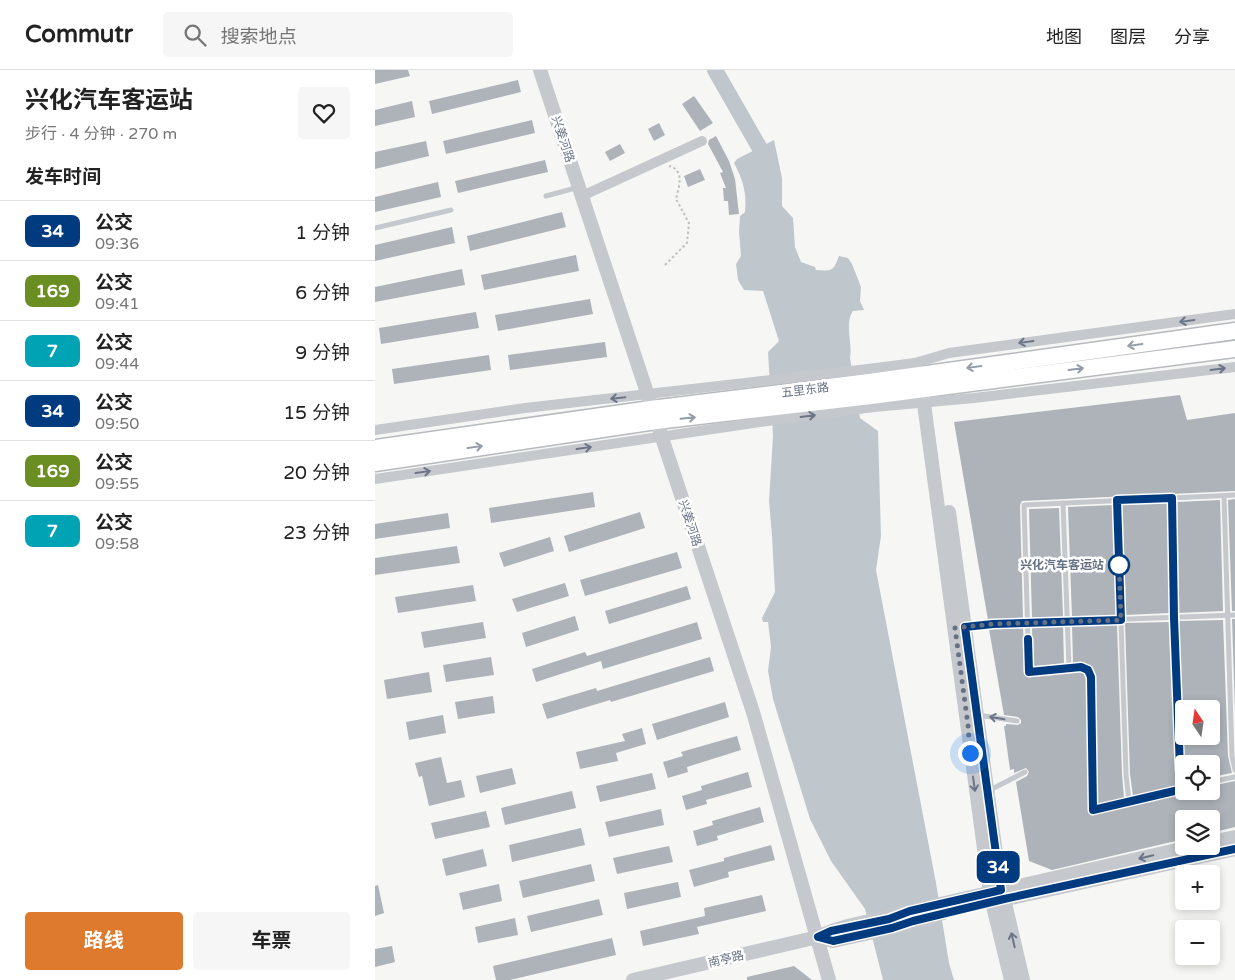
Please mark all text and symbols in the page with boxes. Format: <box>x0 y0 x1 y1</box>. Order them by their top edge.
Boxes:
search box <box>163 12 513 57</box>
text: Commutr <box>25 20 133 49</box>
icon: search <box>181 21 209 49</box>
text: 搜索地点 <box>221 26 297 48</box>
text: 地图 <box>1046 26 1082 48</box>
text: 图层 <box>1110 26 1146 48</box>
text: 分享 <box>1174 26 1210 48</box>
text: 兴化汽车客运站 <box>25 86 193 115</box>
button: heart <box>298 87 350 139</box>
street label: 兴姜河路 <box>549 114 577 164</box>
text: 步行 · 4 分钟 · 270 m <box>25 124 177 144</box>
text: 发车时间 <box>25 166 101 188</box>
text: 公交 <box>95 212 133 234</box>
text: 34 <box>41 220 64 242</box>
text: 1 分钟 <box>295 222 350 244</box>
text: 09:36 <box>95 234 139 254</box>
text: 公交 <box>95 272 133 294</box>
text: 169 <box>36 280 69 302</box>
text: 6 分钟 <box>295 282 350 304</box>
text: 09:41 <box>95 294 139 314</box>
one-way arrow <box>1179 316 1195 326</box>
text: 公交 <box>95 332 133 354</box>
one-way arrow <box>1018 338 1034 348</box>
text: 7 <box>47 340 58 362</box>
one-way arrow <box>1127 340 1143 350</box>
text: 9 分钟 <box>295 342 350 364</box>
text: 09:44 <box>95 354 139 374</box>
one-way arrow <box>966 363 982 373</box>
one-way arrow <box>1067 364 1083 374</box>
one-way arrow <box>1210 364 1226 374</box>
street label: 五里东路 <box>780 380 830 400</box>
text: 公交 <box>95 392 133 414</box>
one-way arrow <box>611 393 627 403</box>
text: 34 <box>41 400 64 422</box>
text: 15 分钟 <box>283 402 350 424</box>
one-way arrow <box>800 410 816 420</box>
one-way arrow <box>680 413 696 423</box>
text: 09:50 <box>95 414 139 434</box>
one-way arrow <box>467 442 483 452</box>
one-way arrow <box>576 442 592 452</box>
text: 公交 <box>95 452 133 474</box>
text: 169 <box>36 460 69 482</box>
text: 20 分钟 <box>283 462 350 484</box>
one-way arrow <box>415 466 431 476</box>
text: 09:55 <box>95 474 139 494</box>
street label: 兴姜河路 <box>676 498 704 548</box>
text: 公交 <box>95 512 133 534</box>
text: 7 <box>47 520 58 542</box>
text: 23 分钟 <box>283 522 350 544</box>
text: 09:58 <box>95 534 139 554</box>
marker: 兴化汽车客运站 <box>1108 554 1130 576</box>
place label: 兴化汽车客运站 <box>1020 558 1104 572</box>
north arrow <box>1175 700 1220 745</box>
map controls <box>1175 700 1220 965</box>
one-way arrow <box>989 712 1005 722</box>
your location <box>958 741 983 766</box>
button: locate <box>1175 755 1220 800</box>
one-way arrow <box>969 776 979 792</box>
button: layers <box>1175 810 1220 855</box>
line badge: 34 <box>975 851 1021 883</box>
one-way arrow <box>1139 853 1155 862</box>
text: 34 <box>987 856 1009 878</box>
button: + <box>1175 865 1220 910</box>
button: 路线 <box>25 912 183 970</box>
button: 车票 <box>193 912 350 970</box>
button: − <box>1175 920 1220 965</box>
one-way arrow <box>1008 932 1017 948</box>
street label: 南亭路 <box>707 948 745 970</box>

